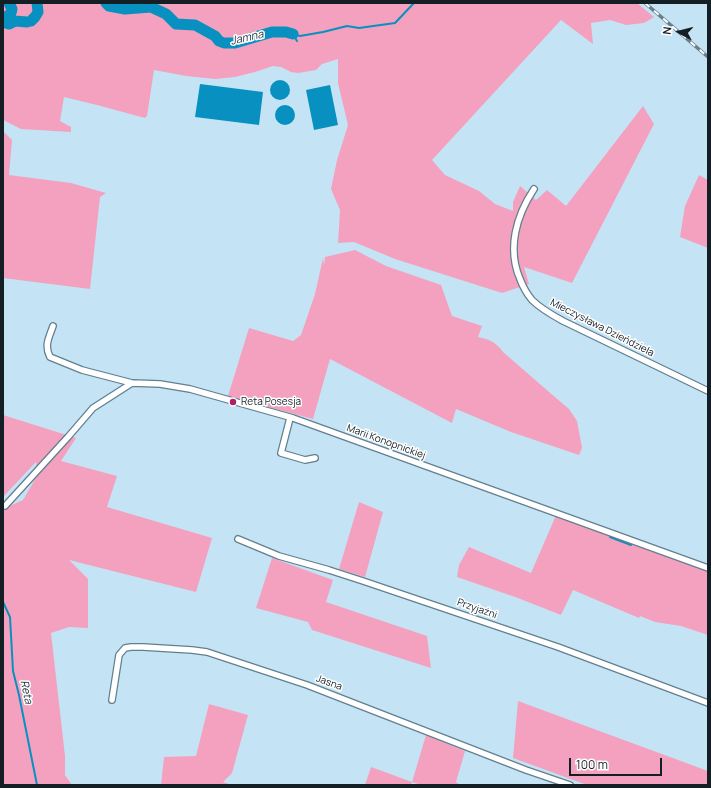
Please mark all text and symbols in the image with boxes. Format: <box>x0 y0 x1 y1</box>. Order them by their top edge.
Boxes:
north arrow <box>659 12 699 52</box>
text: N <box>659 26 675 35</box>
water label: Jamna <box>229 28 265 48</box>
street label: Mieczysława Dzieńdziela <box>548 297 656 359</box>
place label: Reta Posesja <box>241 396 301 408</box>
marker: Reta Posesja <box>228 397 238 407</box>
street label: Marii Konopnickiej <box>345 422 427 462</box>
street label: Przyjaźni <box>455 597 499 621</box>
street label: Jasna <box>314 673 344 693</box>
water label: Reta <box>17 679 35 705</box>
scale bar <box>571 750 664 776</box>
text: 100 m <box>576 756 608 773</box>

